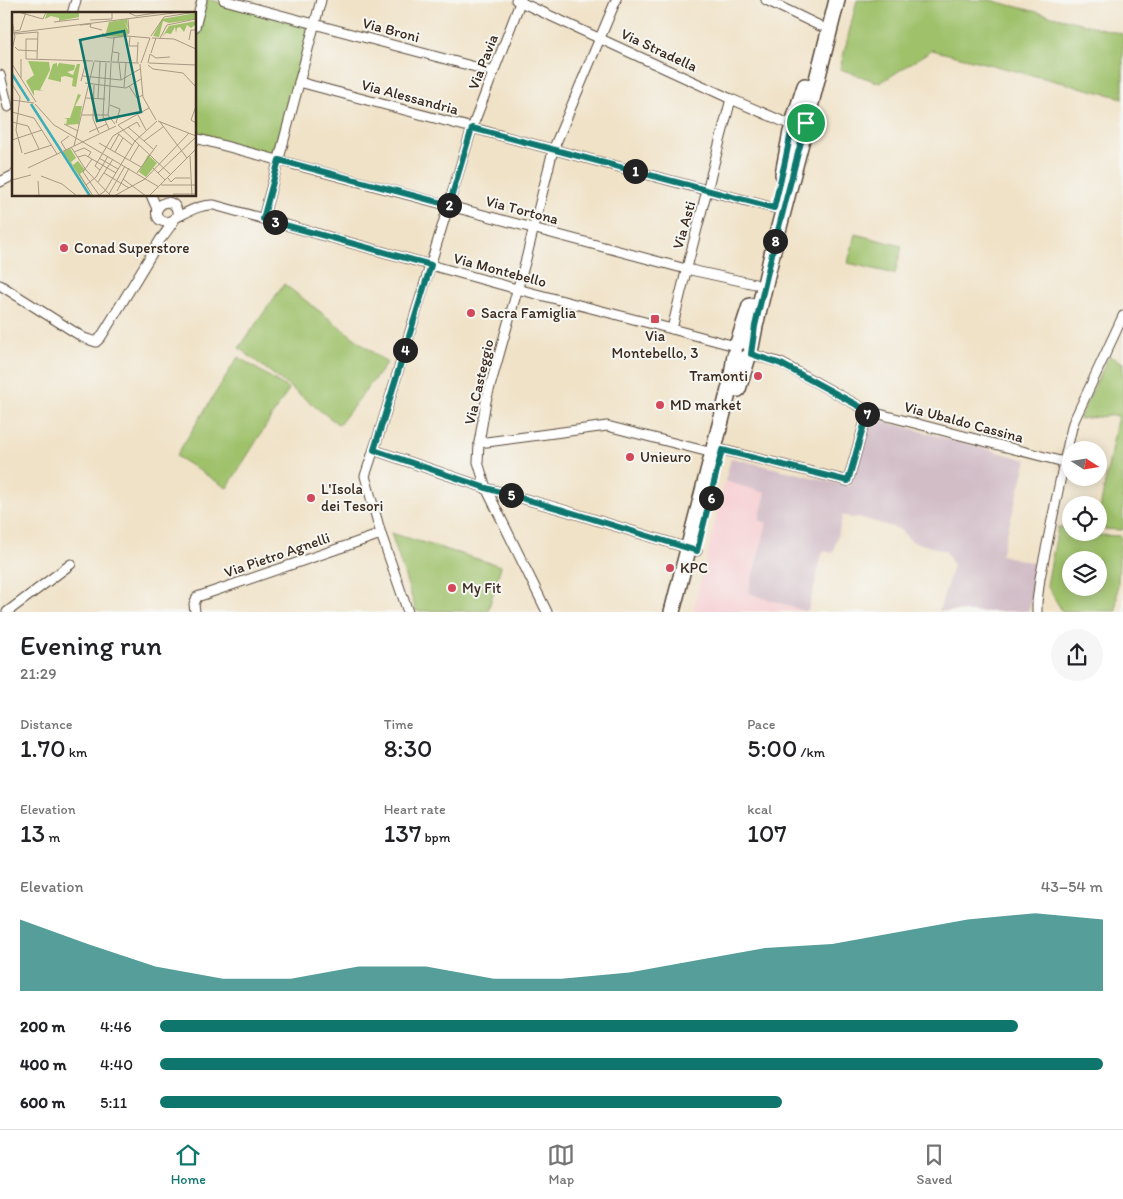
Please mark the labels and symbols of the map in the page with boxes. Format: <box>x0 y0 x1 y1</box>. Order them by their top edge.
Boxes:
inset map <box>12 12 196 196</box>
street label: Via Broni <box>361 14 421 46</box>
street label: Via Stradella <box>618 24 701 76</box>
street label: Via Pavia <box>464 31 502 92</box>
street label: Via Alessandria <box>359 75 461 119</box>
pin <box>785 102 827 144</box>
pin: 1 <box>622 158 648 184</box>
pin: 2 <box>436 192 462 218</box>
street label: Via Tortona <box>484 192 561 229</box>
street label: Via Asti <box>669 199 699 251</box>
pin: 3 <box>262 210 288 234</box>
pin: 8 <box>762 228 788 254</box>
place label: Conad Superstore <box>74 239 190 257</box>
marker: Conad Superstore <box>58 242 70 254</box>
street label: Via Montebello <box>452 249 548 291</box>
place label: Sacra Famiglia <box>481 304 576 322</box>
marker: Sacra Famiglia <box>465 307 477 319</box>
marker: Via Montebello, 3 <box>649 313 661 325</box>
place label: Via Montebello, 3 <box>611 327 699 362</box>
pin: 4 <box>392 338 418 362</box>
street label: Via Casteggio <box>460 338 498 426</box>
place label: Tramonti <box>689 367 748 385</box>
marker: Tramonti <box>752 370 764 382</box>
place label: MD market <box>670 396 742 414</box>
street label: Via Ubaldo Cassina <box>902 397 1026 447</box>
marker: MD market <box>654 399 666 411</box>
pin: 7 <box>854 402 880 426</box>
north arrow <box>1062 441 1108 486</box>
place label: Unieuro <box>640 448 691 466</box>
marker: Unieuro <box>624 451 636 463</box>
place label: L'Isola dei Tesori <box>321 480 383 515</box>
pin: 5 <box>498 482 524 508</box>
pin: 6 <box>698 486 724 510</box>
marker: L'Isola dei Tesori <box>305 492 317 504</box>
street label: Via Pietro Agnelli <box>222 528 332 582</box>
place label: KPC <box>680 559 708 577</box>
marker: KPC <box>664 562 676 574</box>
place label: My Fit <box>462 579 502 597</box>
marker: My Fit <box>446 582 458 594</box>

